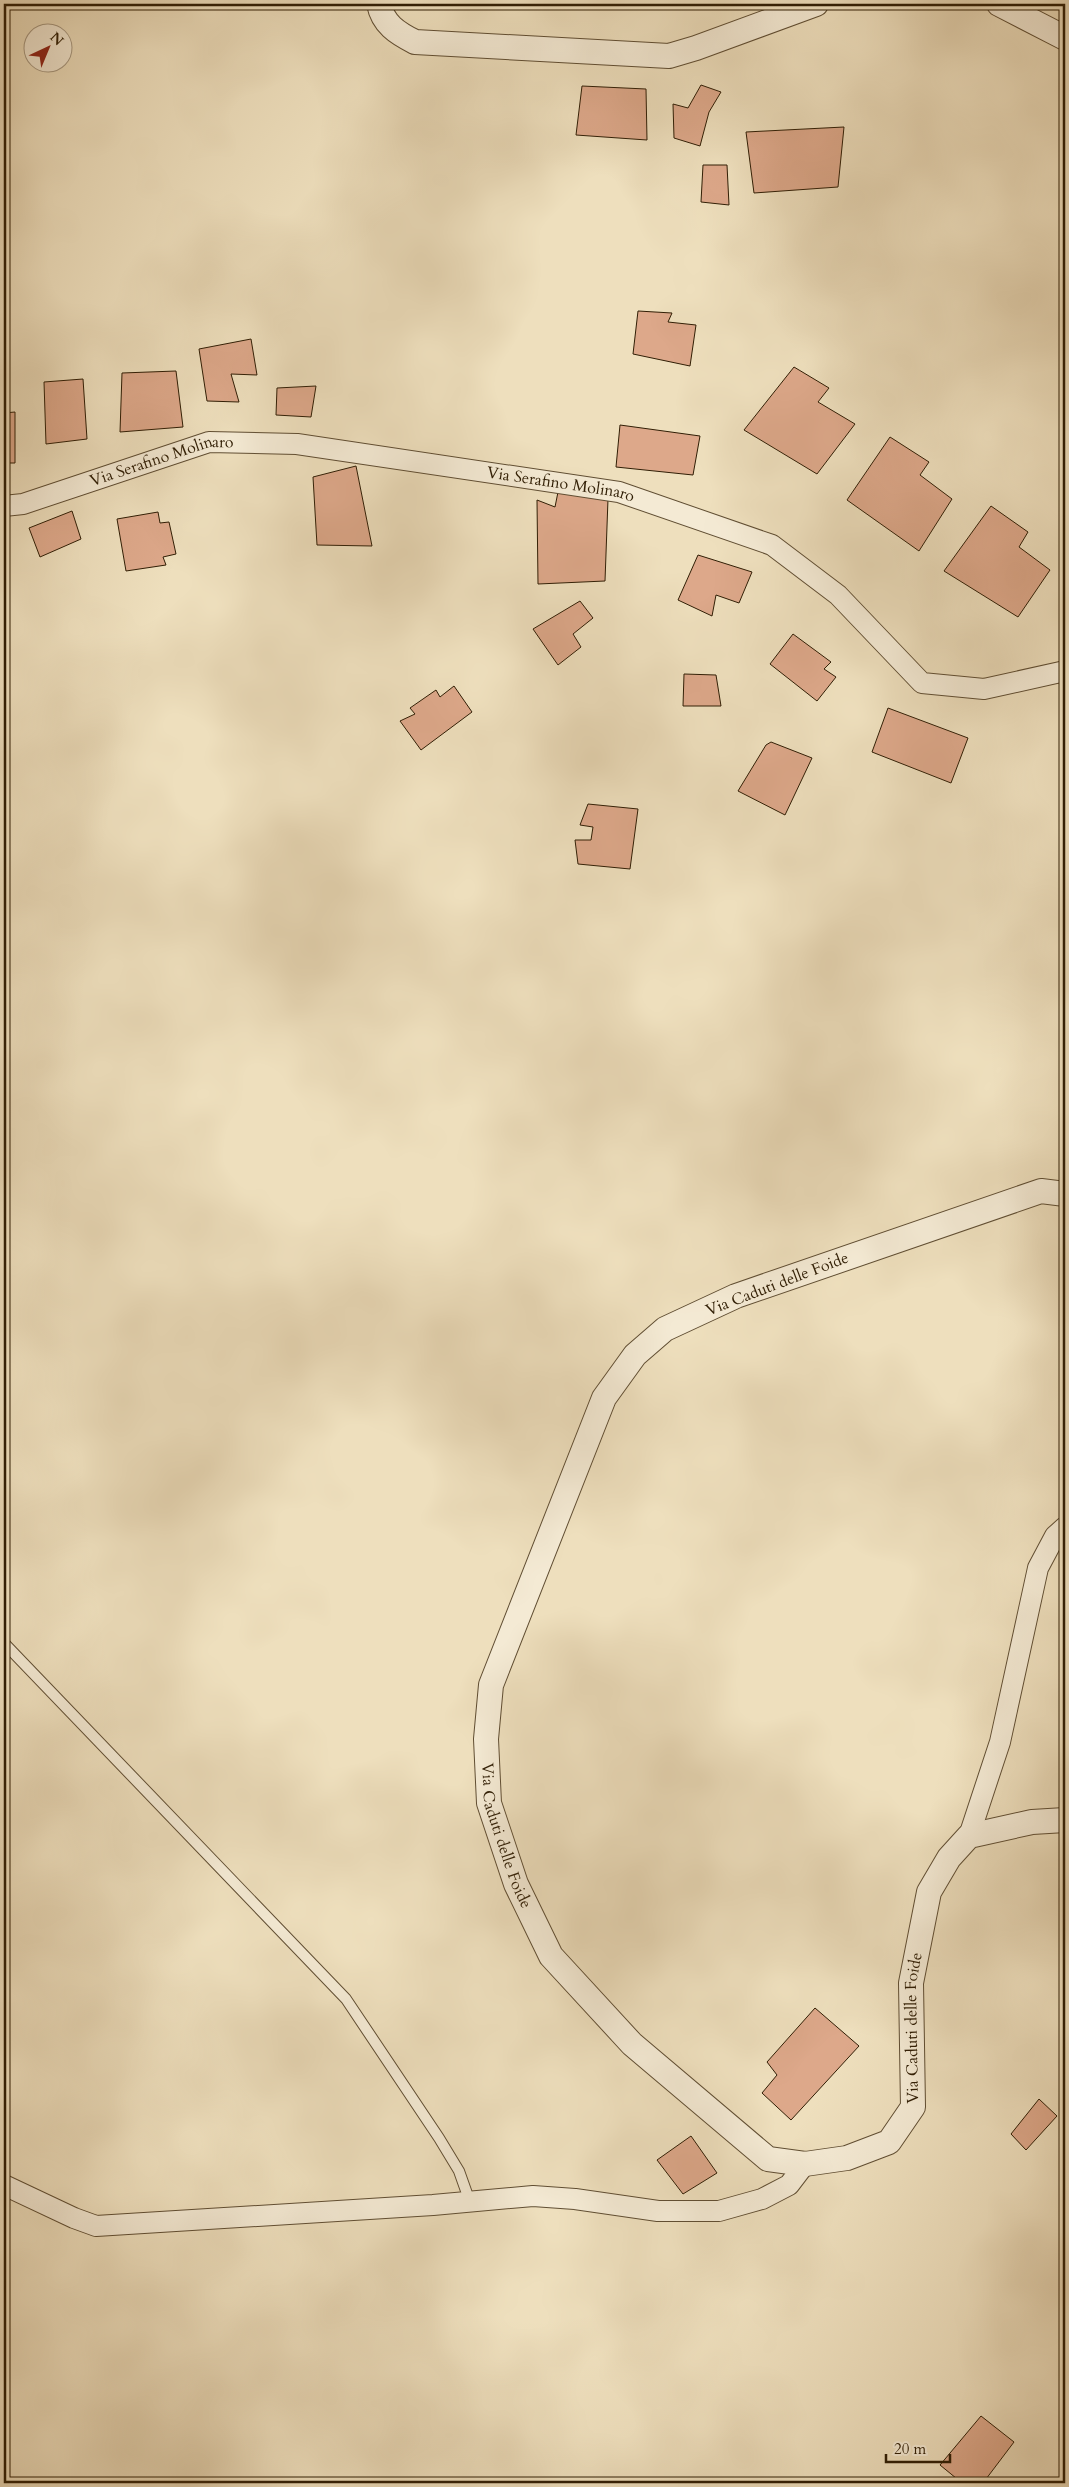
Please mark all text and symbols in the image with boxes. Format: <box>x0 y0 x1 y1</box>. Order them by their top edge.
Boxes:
north arrow <box>22 22 72 72</box>
text: N <box>46 28 68 50</box>
street label: Via Serafino Molinaro <box>87 431 234 492</box>
street label: Via Serafino Molinaro <box>485 461 638 508</box>
street label: Via Caduti delle Foide <box>702 1247 852 1321</box>
street label: Via Caduti delle Foide <box>476 1762 537 1912</box>
street label: Via Caduti delle Foide <box>900 1951 928 2104</box>
scale bar <box>886 2432 950 2464</box>
text: 20 m <box>894 2439 926 2459</box>

